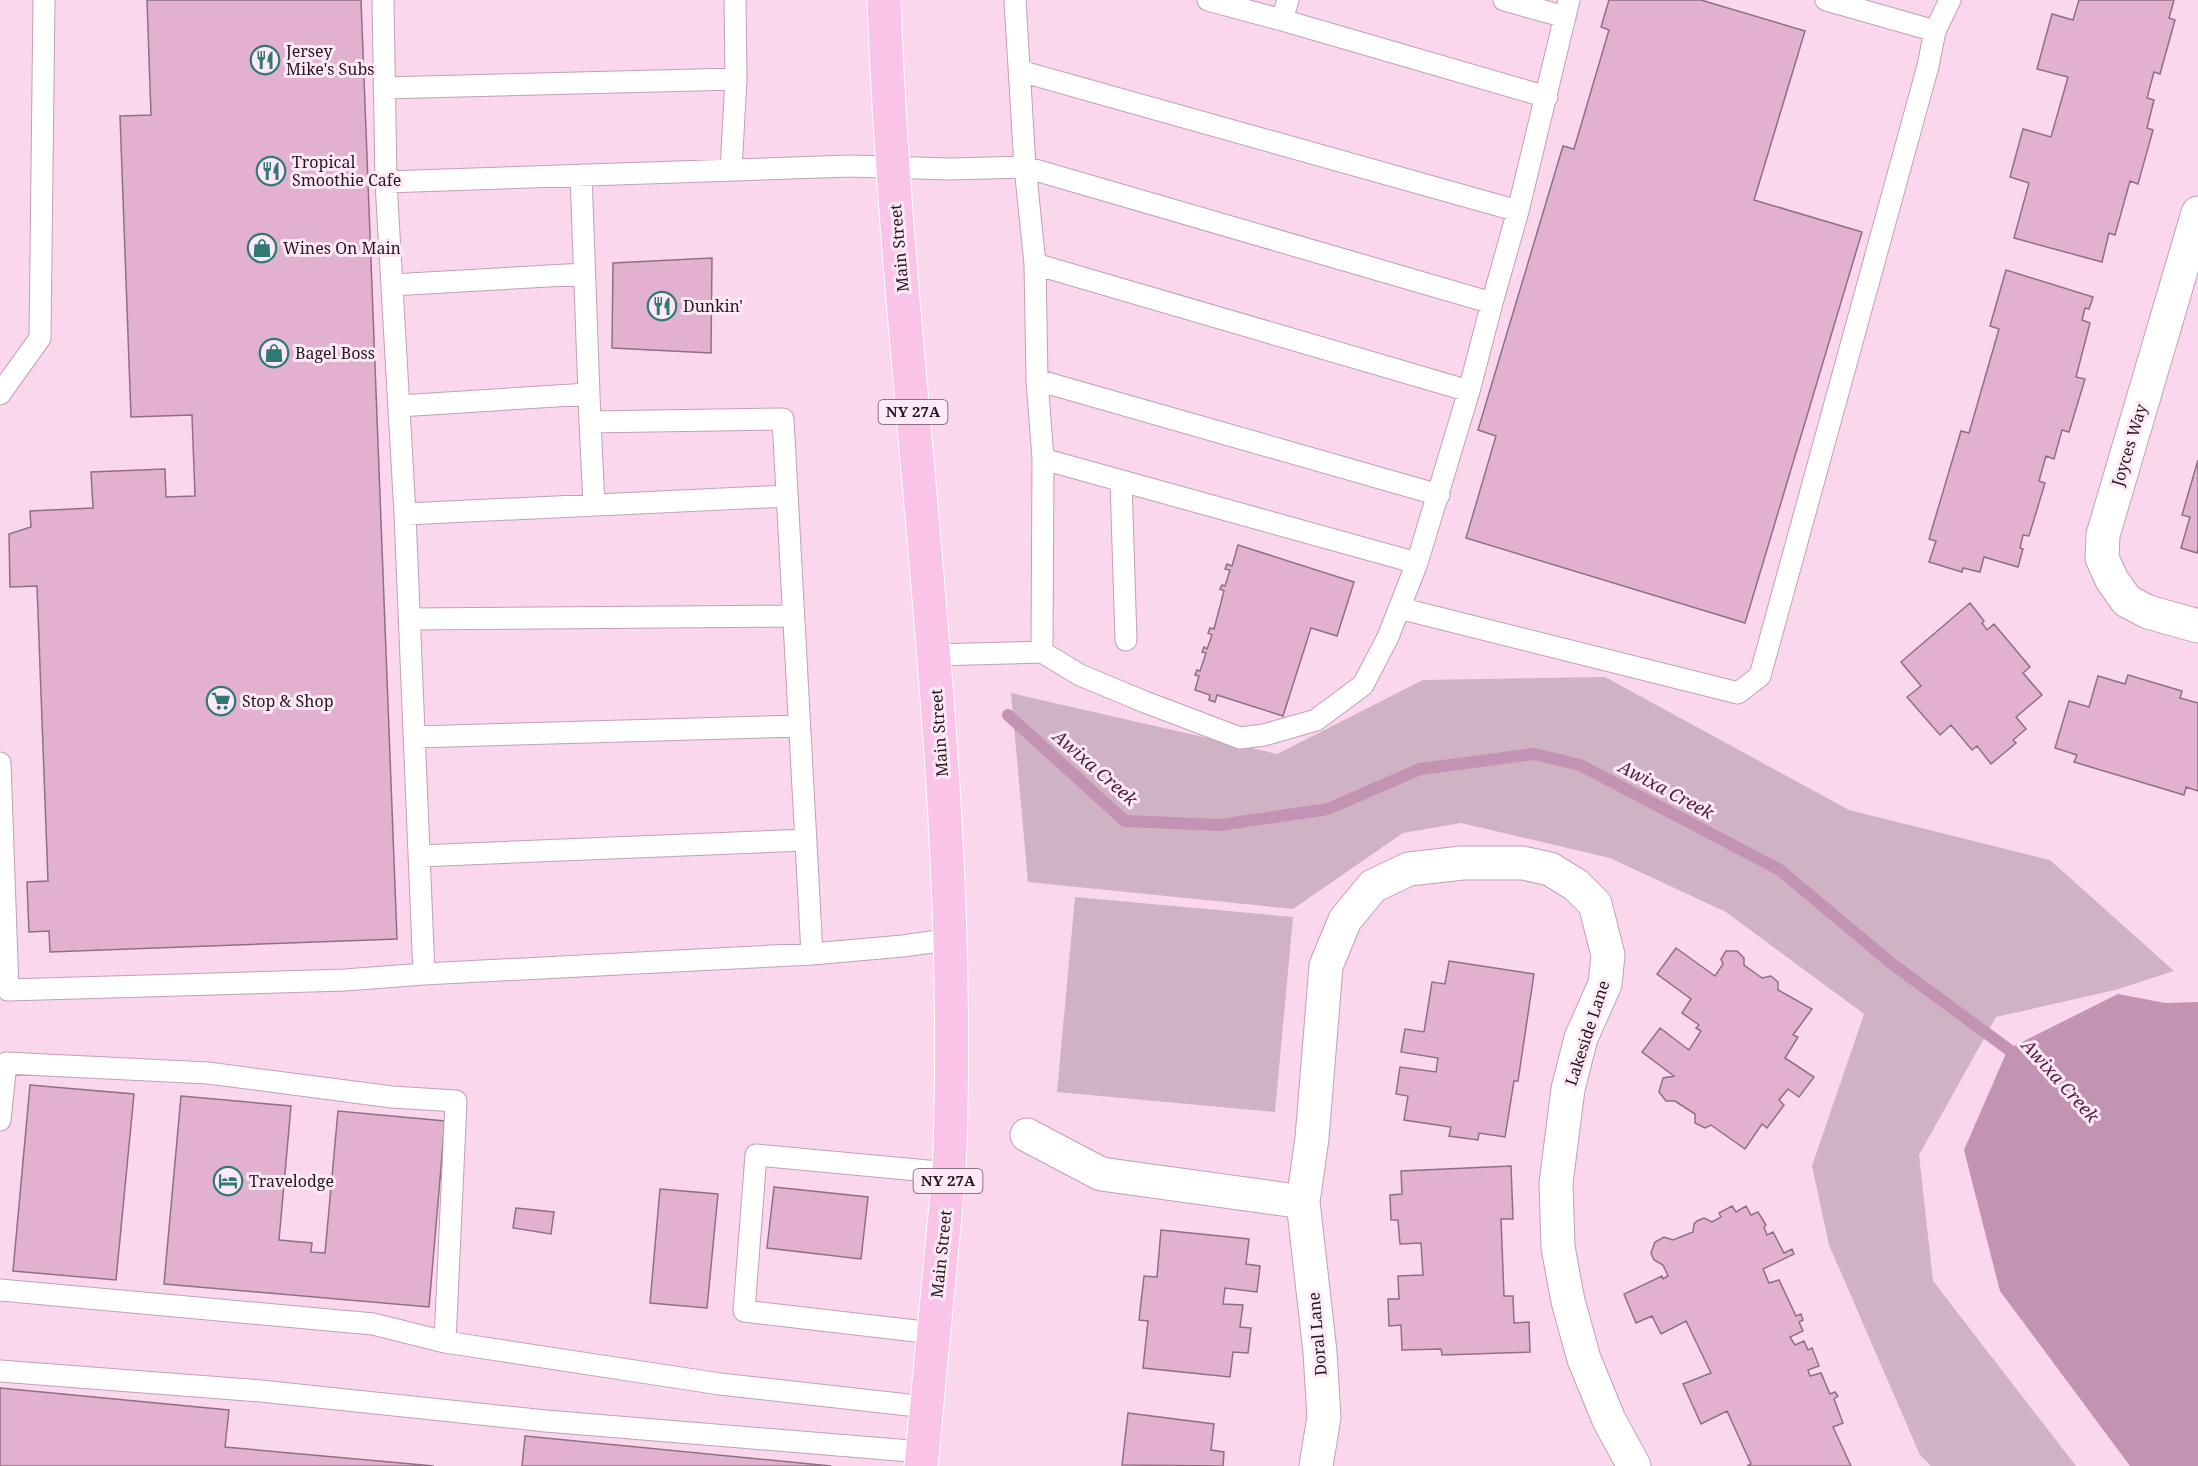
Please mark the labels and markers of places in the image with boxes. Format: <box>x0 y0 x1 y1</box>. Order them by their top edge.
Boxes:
place label: Jersey Mike's Subs <box>285 40 375 80</box>
restaurant icon: Jersey Mike's Subs <box>249 44 281 76</box>
place label: Tropical Smoothie Cafe <box>292 151 401 191</box>
restaurant icon: Tropical Smoothie Cafe <box>255 155 287 187</box>
shop icon: Wines On Main <box>246 232 278 264</box>
place label: Wines On Main <box>283 237 401 259</box>
restaurant icon: Dunkin' <box>646 290 678 322</box>
place label: Dunkin' <box>683 295 743 317</box>
shop icon: Bagel Boss <box>258 337 290 369</box>
place label: Bagel Boss <box>295 342 375 364</box>
supermarket icon: Stop & Shop <box>205 685 237 717</box>
place label: Stop & Shop <box>242 690 334 712</box>
hotel icon: Travelodge <box>212 1165 244 1197</box>
place label: Travelodge <box>249 1170 334 1192</box>

